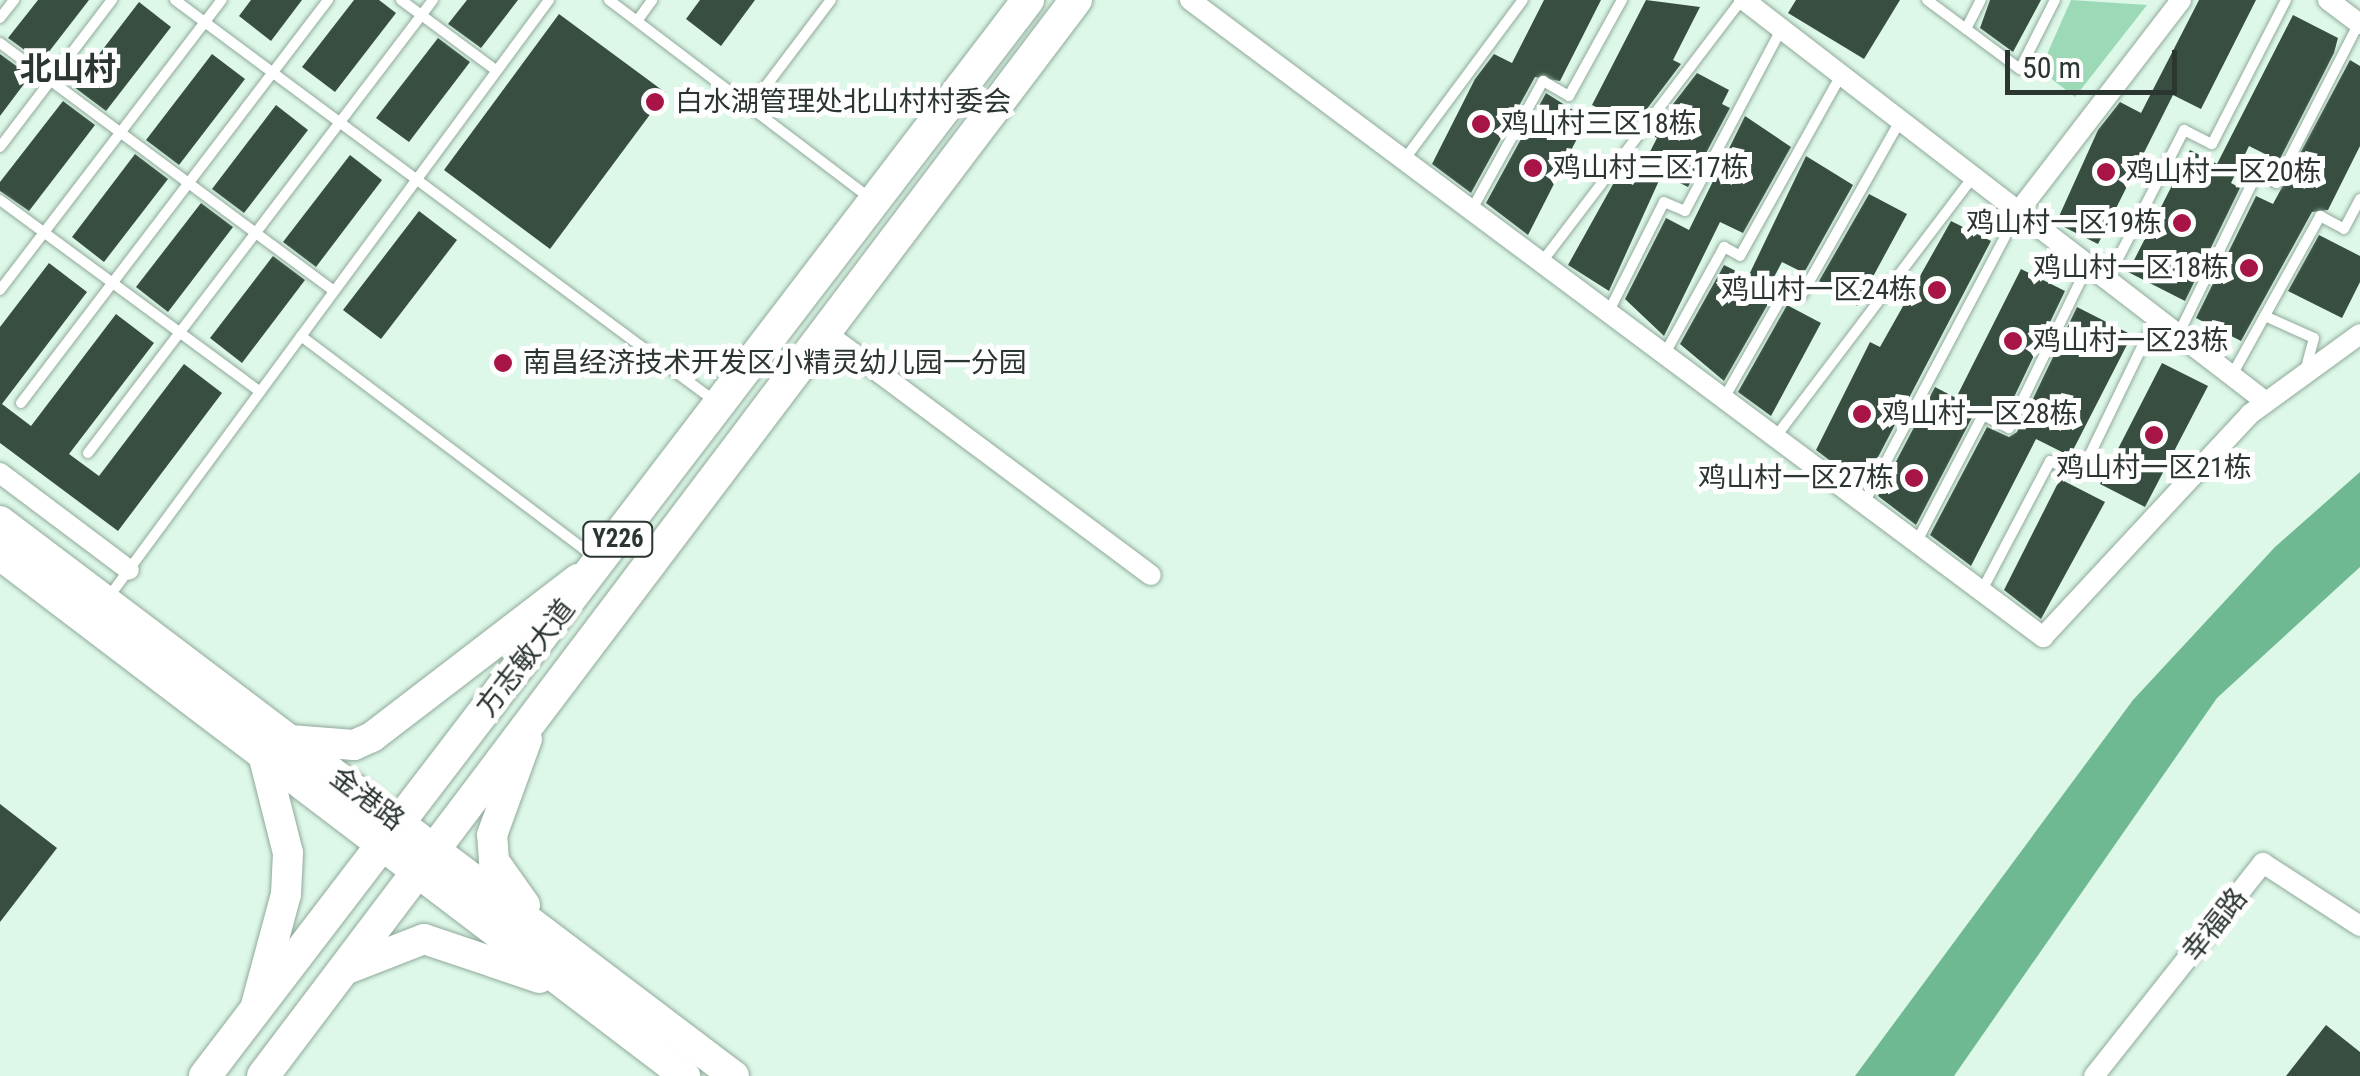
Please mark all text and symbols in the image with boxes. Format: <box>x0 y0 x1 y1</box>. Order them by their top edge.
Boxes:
scale bar <box>2010 30 2182 92</box>
district label: 北山村 <box>20 50 116 88</box>
text: 50 m <box>2022 50 2081 85</box>
place label: 白水湖管理处北山村村委会 <box>675 85 1011 119</box>
marker: 白水湖管理处北山村村委会 <box>644 91 666 113</box>
place label: 鸡山村三区18栋 <box>1501 107 1697 141</box>
marker: 鸡山村三区18栋 <box>1470 113 1492 135</box>
place label: 鸡山村三区17栋 <box>1553 151 1749 185</box>
place label: 鸡山村一区20栋 <box>2126 155 2322 189</box>
marker: 鸡山村三区17栋 <box>1522 157 1544 179</box>
marker: 鸡山村一区20栋 <box>2095 161 2117 183</box>
place label: 鸡山村一区19栋 <box>1966 206 2162 240</box>
marker: 鸡山村一区19栋 <box>2171 212 2193 234</box>
place label: 鸡山村一区18栋 <box>2033 251 2229 285</box>
marker: 鸡山村一区18栋 <box>2238 257 2260 279</box>
place label: 鸡山村一区24栋 <box>1721 273 1917 307</box>
marker: 鸡山村一区24栋 <box>1926 279 1948 301</box>
place label: 鸡山村一区23栋 <box>2033 324 2229 358</box>
marker: 鸡山村一区23栋 <box>2002 330 2024 352</box>
place label: 南昌经济技术开发区小精灵幼儿园一分园 <box>523 346 1027 380</box>
marker: 南昌经济技术开发区小精灵幼儿园一分园 <box>492 352 514 374</box>
place label: 鸡山村一区28栋 <box>1882 397 2078 431</box>
marker: 鸡山村一区28栋 <box>1851 403 1873 425</box>
marker: 鸡山村一区21栋 <box>2143 424 2165 446</box>
place label: 鸡山村一区21栋 <box>2056 451 2252 485</box>
place label: 鸡山村一区27栋 <box>1698 461 1894 495</box>
marker: 鸡山村一区27栋 <box>1903 467 1925 489</box>
road number: Y226 <box>580 519 656 559</box>
street label: 方志敏大道 <box>470 592 582 724</box>
street label: 金港路 <box>323 760 411 838</box>
street label: 幸福路 <box>2176 882 2254 968</box>

